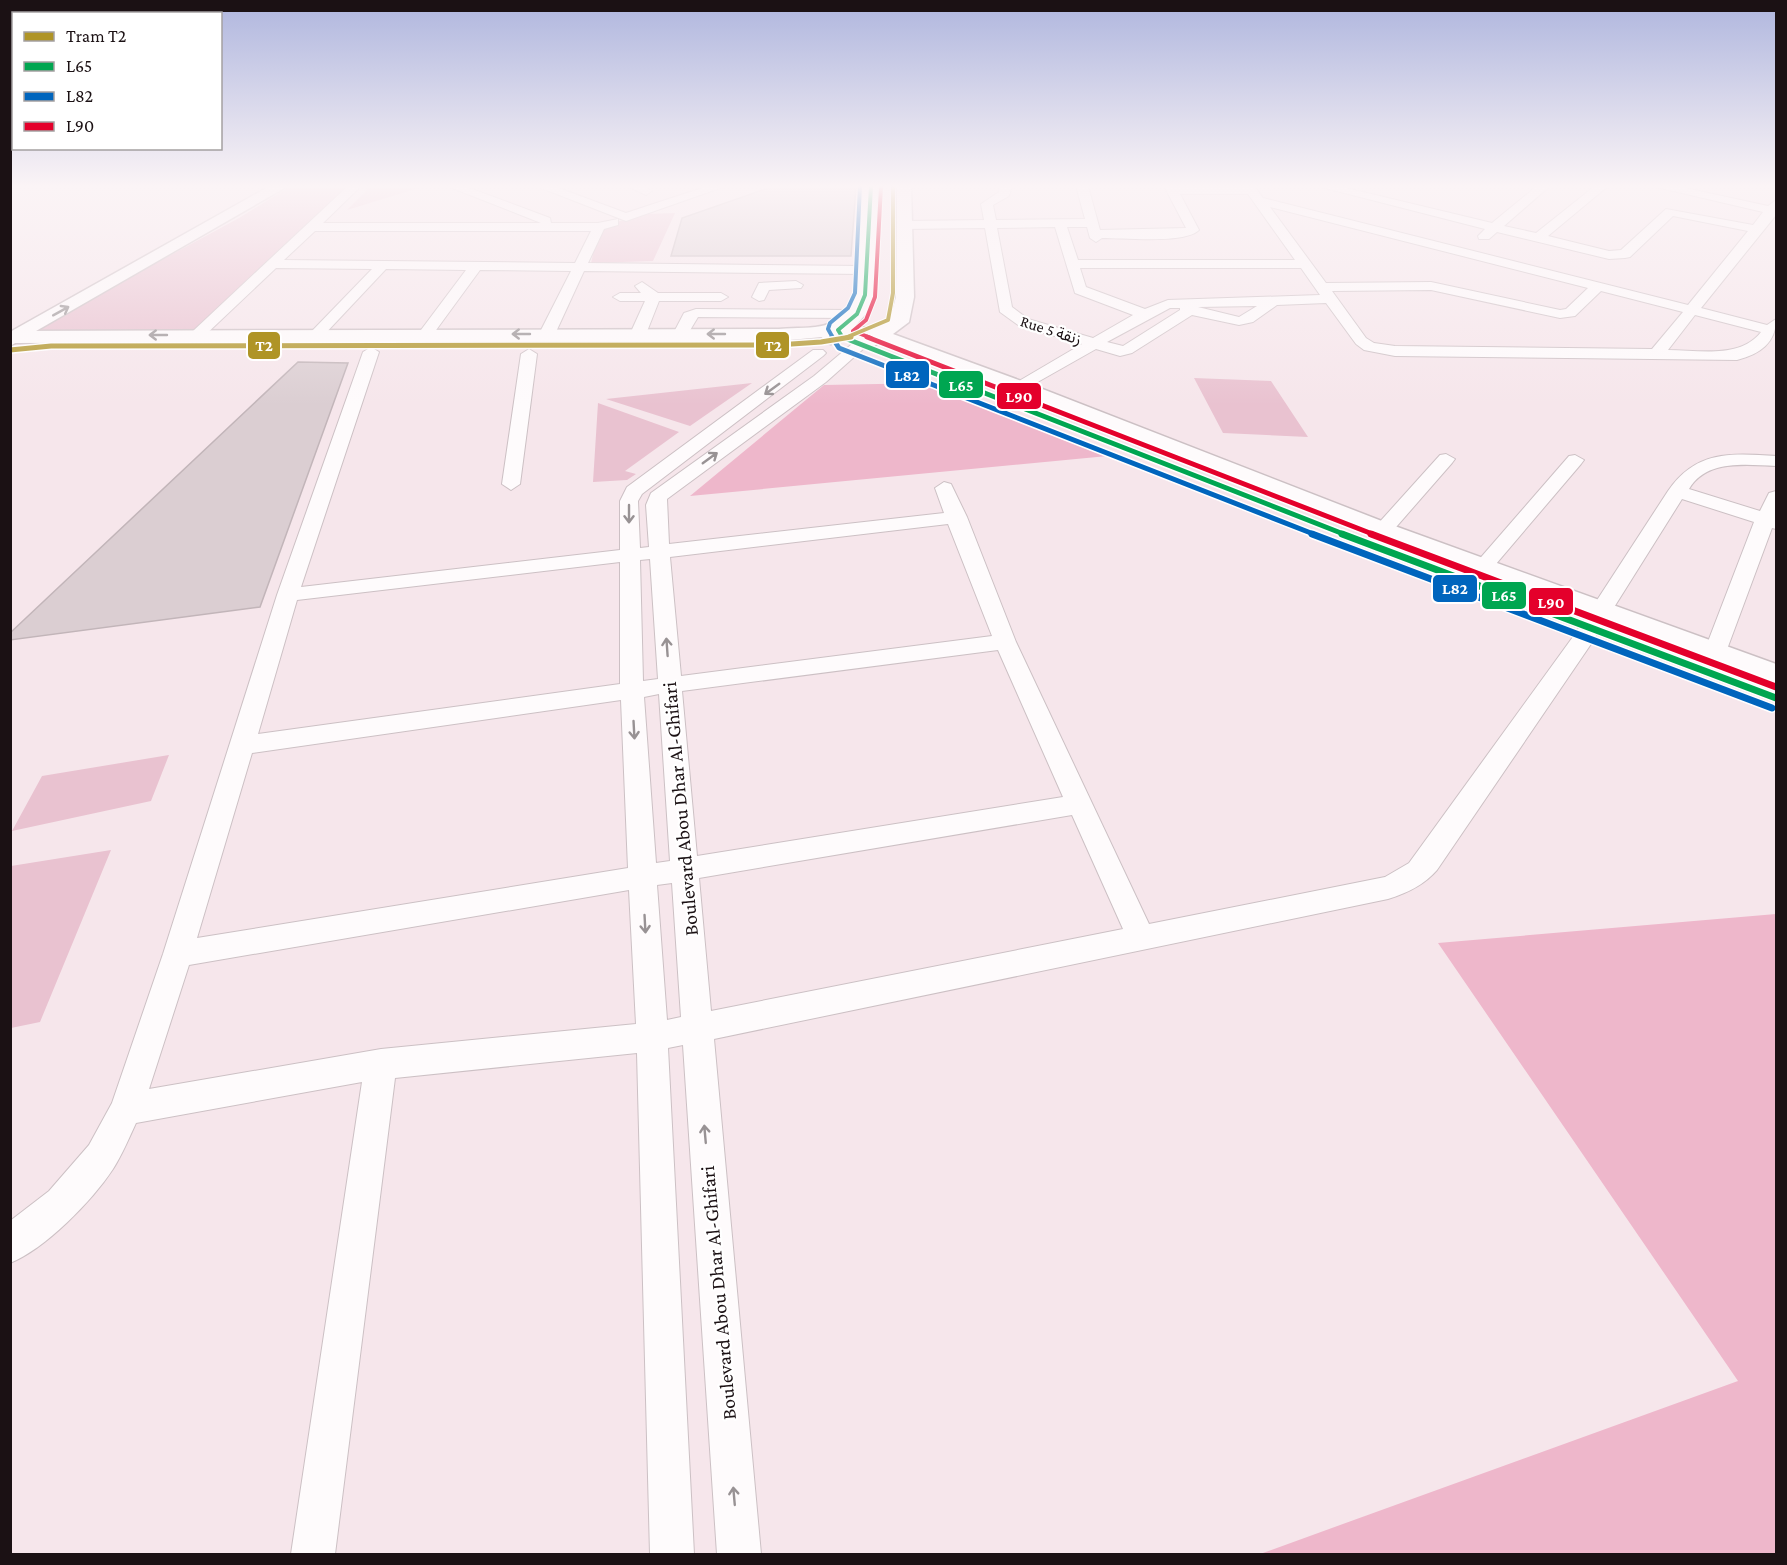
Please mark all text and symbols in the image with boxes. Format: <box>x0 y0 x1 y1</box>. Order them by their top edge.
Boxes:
legend <box>12 12 222 150</box>
text: Tram T2 <box>66 26 126 46</box>
text: L65 <box>66 56 92 76</box>
text: L82 <box>66 86 93 106</box>
text: L90 <box>66 116 94 136</box>
one-way arrow <box>52 304 69 316</box>
street label: Rue 5 زنقة <box>1018 312 1084 349</box>
one-way arrow <box>512 328 532 340</box>
one-way arrow <box>707 328 727 340</box>
one-way arrow <box>149 329 169 341</box>
line badge: T2 <box>247 331 281 360</box>
line badge: T2 <box>755 331 790 359</box>
text: T2 <box>255 337 273 354</box>
text: T2 <box>764 337 782 354</box>
line badge: L82 <box>885 360 930 389</box>
text: L82 <box>894 367 920 384</box>
line badge: L65 <box>938 370 984 399</box>
text: L65 <box>949 377 974 394</box>
line badge: L90 <box>996 382 1042 410</box>
one-way arrow <box>765 383 781 395</box>
text: L90 <box>1006 388 1032 405</box>
one-way arrow <box>702 451 718 464</box>
one-way arrow <box>623 503 635 523</box>
line badge: L82 <box>1432 574 1478 603</box>
text: L82 <box>1442 580 1468 597</box>
line badge: L65 <box>1481 581 1527 610</box>
text: L65 <box>1492 587 1517 604</box>
line badge: L90 <box>1528 587 1574 616</box>
text: L90 <box>1538 594 1564 611</box>
one-way arrow <box>661 637 672 657</box>
street label: Boulevard Abou Dhar Al-Ghifari <box>658 681 702 937</box>
one-way arrow <box>628 719 639 739</box>
one-way arrow <box>640 914 651 934</box>
one-way arrow <box>699 1125 710 1145</box>
street label: Boulevard Abou Dhar Al-Ghifari <box>696 1165 740 1421</box>
one-way arrow <box>728 1487 739 1507</box>

